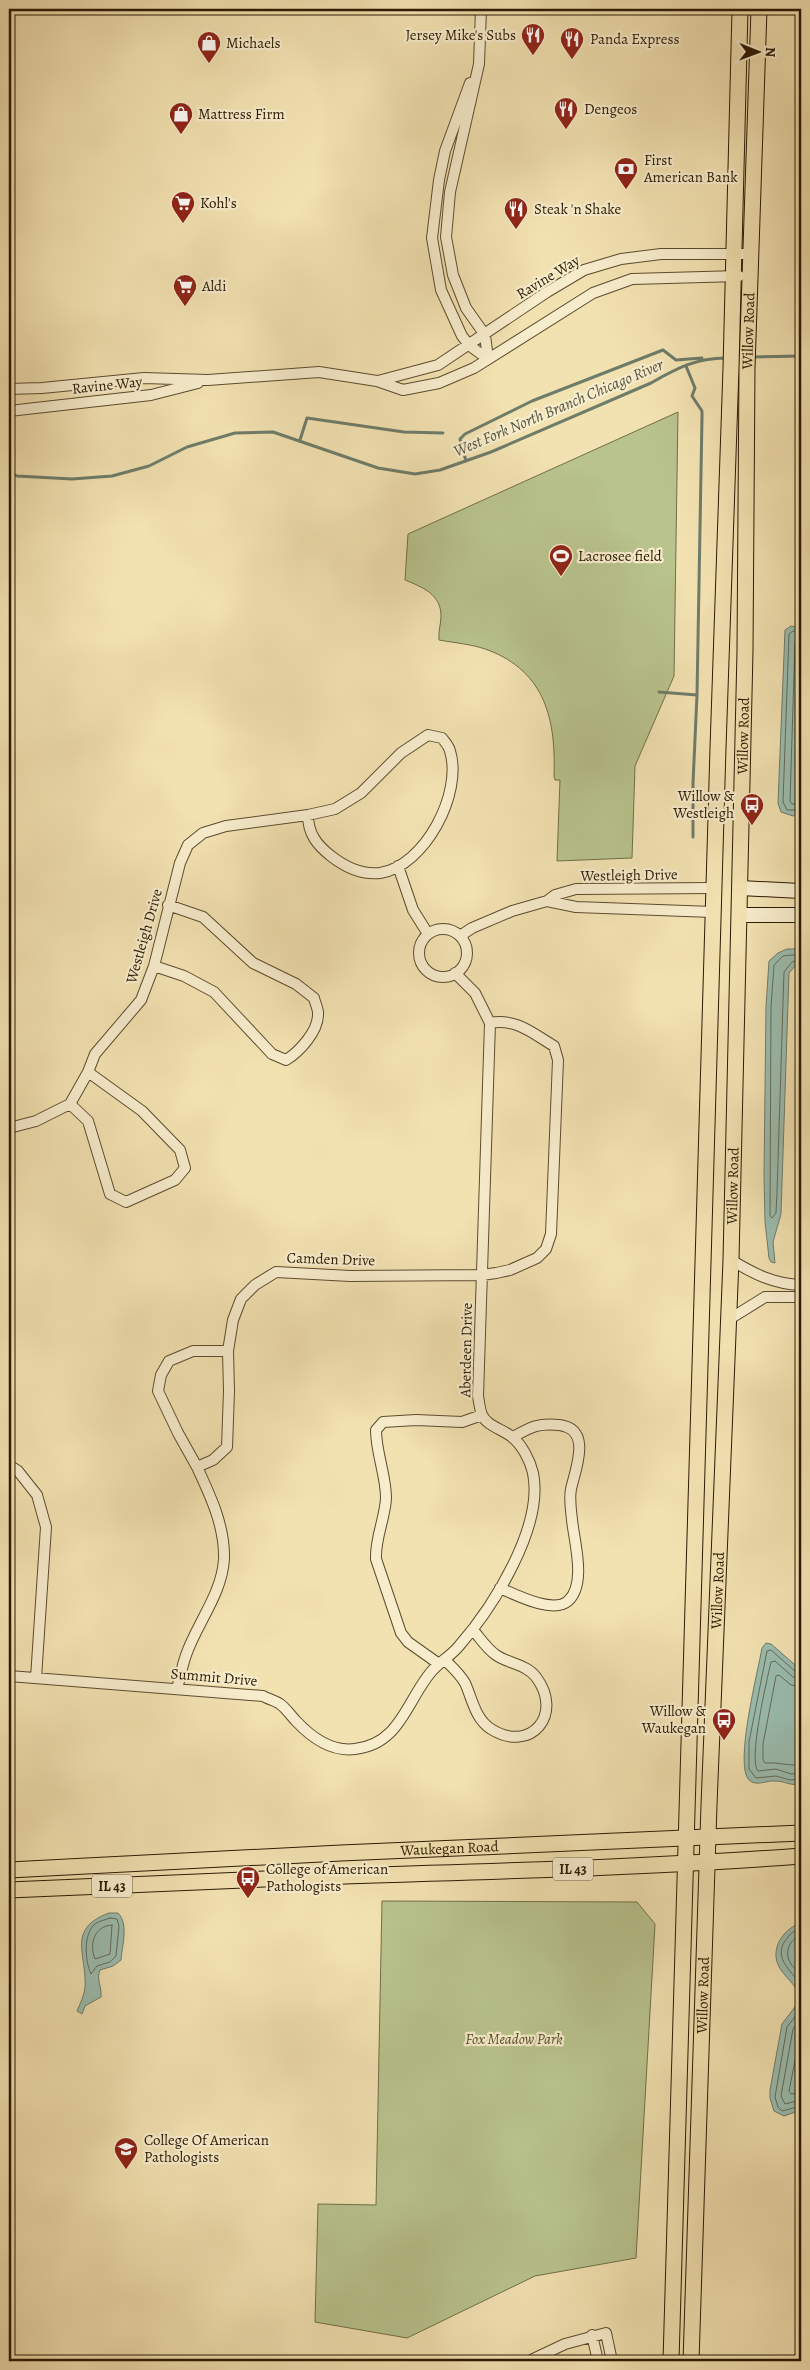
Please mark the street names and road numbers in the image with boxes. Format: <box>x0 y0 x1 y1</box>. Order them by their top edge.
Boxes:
street label: Ravine Way <box>513 250 584 304</box>
street label: Willow Road <box>737 291 760 371</box>
street label: Ravine Way <box>71 371 143 399</box>
street label: Willow Road <box>732 696 754 776</box>
street label: Westleigh Drive <box>579 864 678 886</box>
street label: Westleigh Drive <box>121 886 167 987</box>
street label: Willow Road <box>722 1146 744 1225</box>
street label: Camden Drive <box>286 1247 376 1271</box>
street label: Aberdeen Drive <box>455 1302 477 1399</box>
street label: Willow Road <box>706 1551 729 1630</box>
street label: Summit Drive <box>170 1663 258 1691</box>
street label: Waukegan Road <box>399 1836 500 1860</box>
road number: IL 43 <box>553 1858 593 1880</box>
road number: IL 43 <box>92 1874 132 1898</box>
street label: Willow Road <box>692 1955 714 2035</box>

